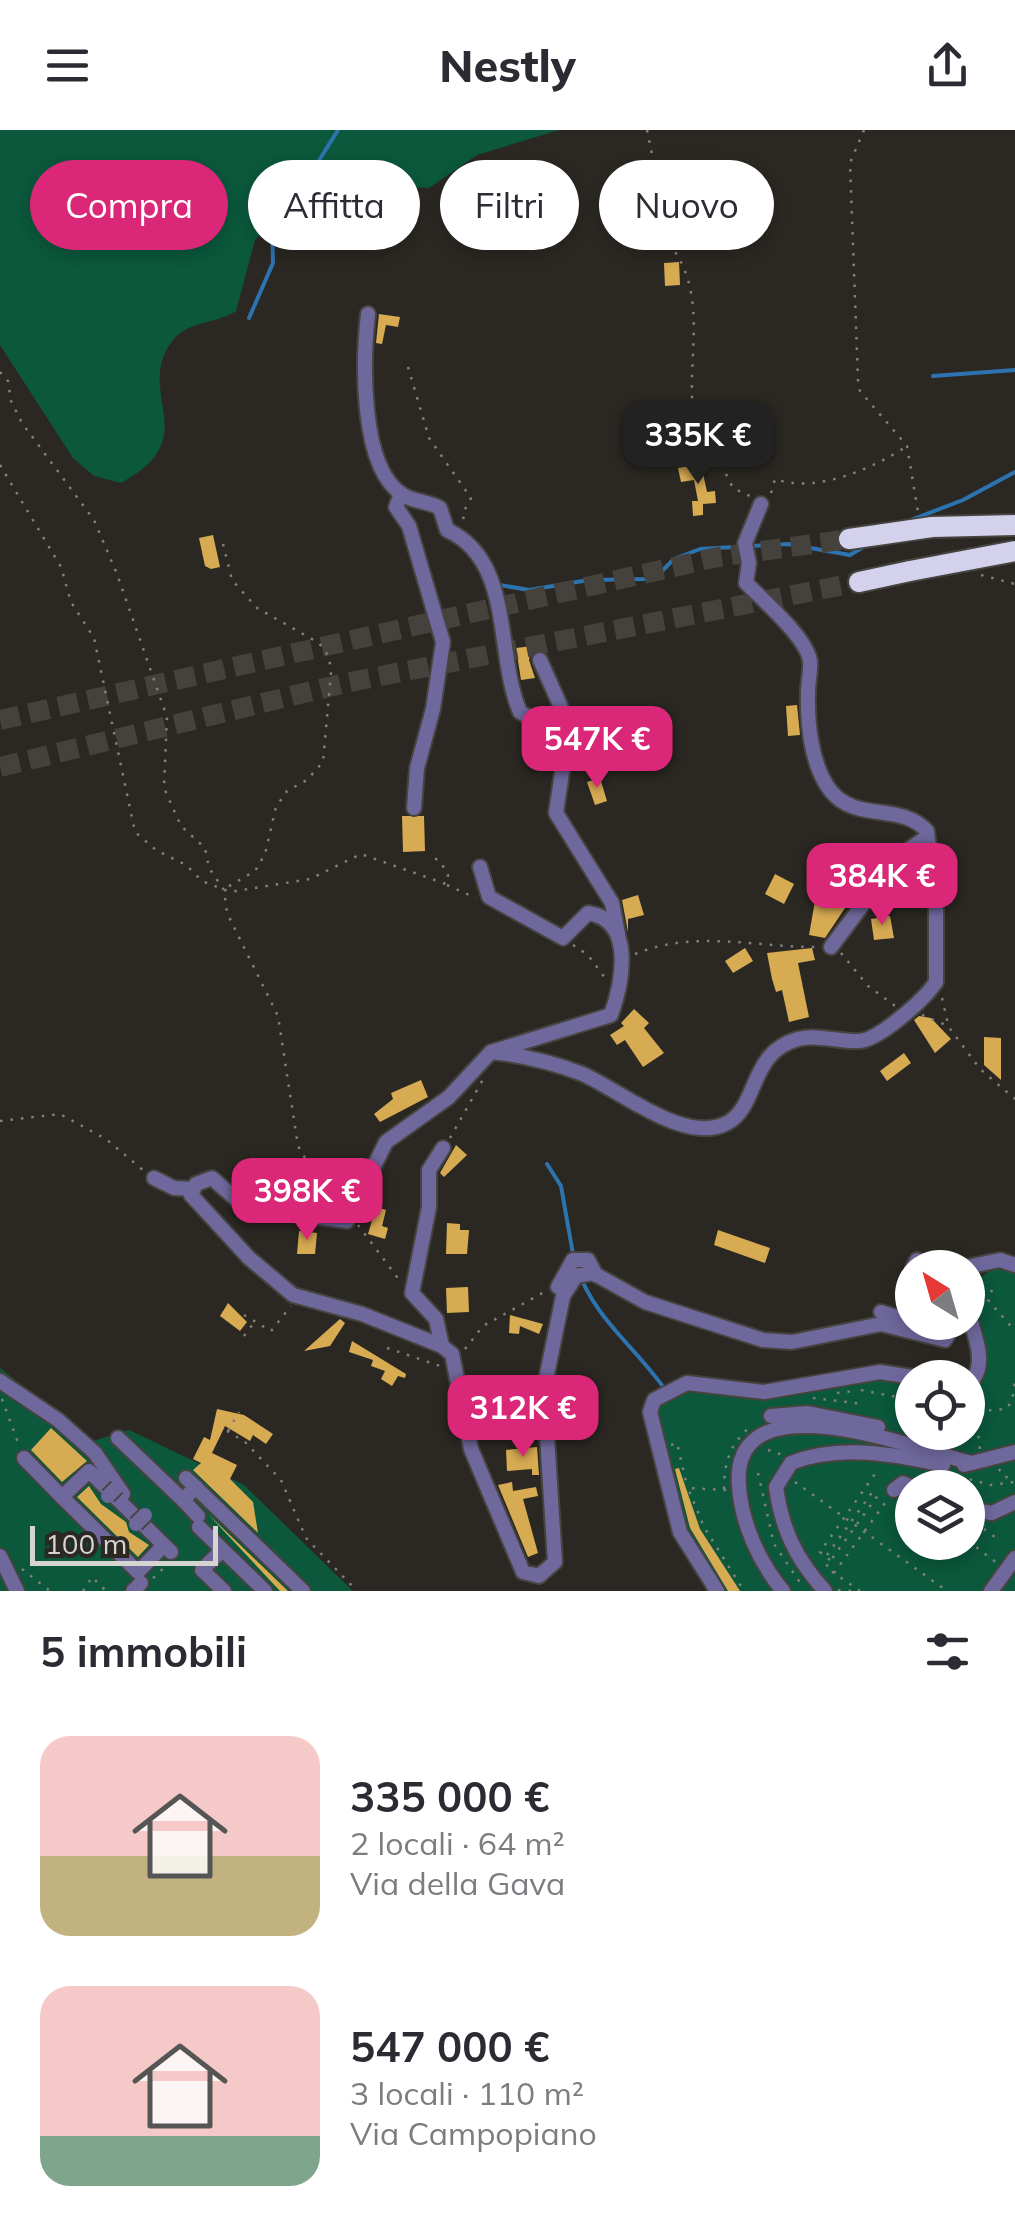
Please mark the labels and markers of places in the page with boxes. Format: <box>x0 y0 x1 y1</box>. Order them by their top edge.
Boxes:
pin: 335K € <box>617 402 779 487</box>
pin: 547K € <box>516 706 678 791</box>
pin: 384K € <box>801 843 963 928</box>
pin: 398K € <box>226 1158 388 1243</box>
pin: 312K € <box>442 1375 604 1460</box>

